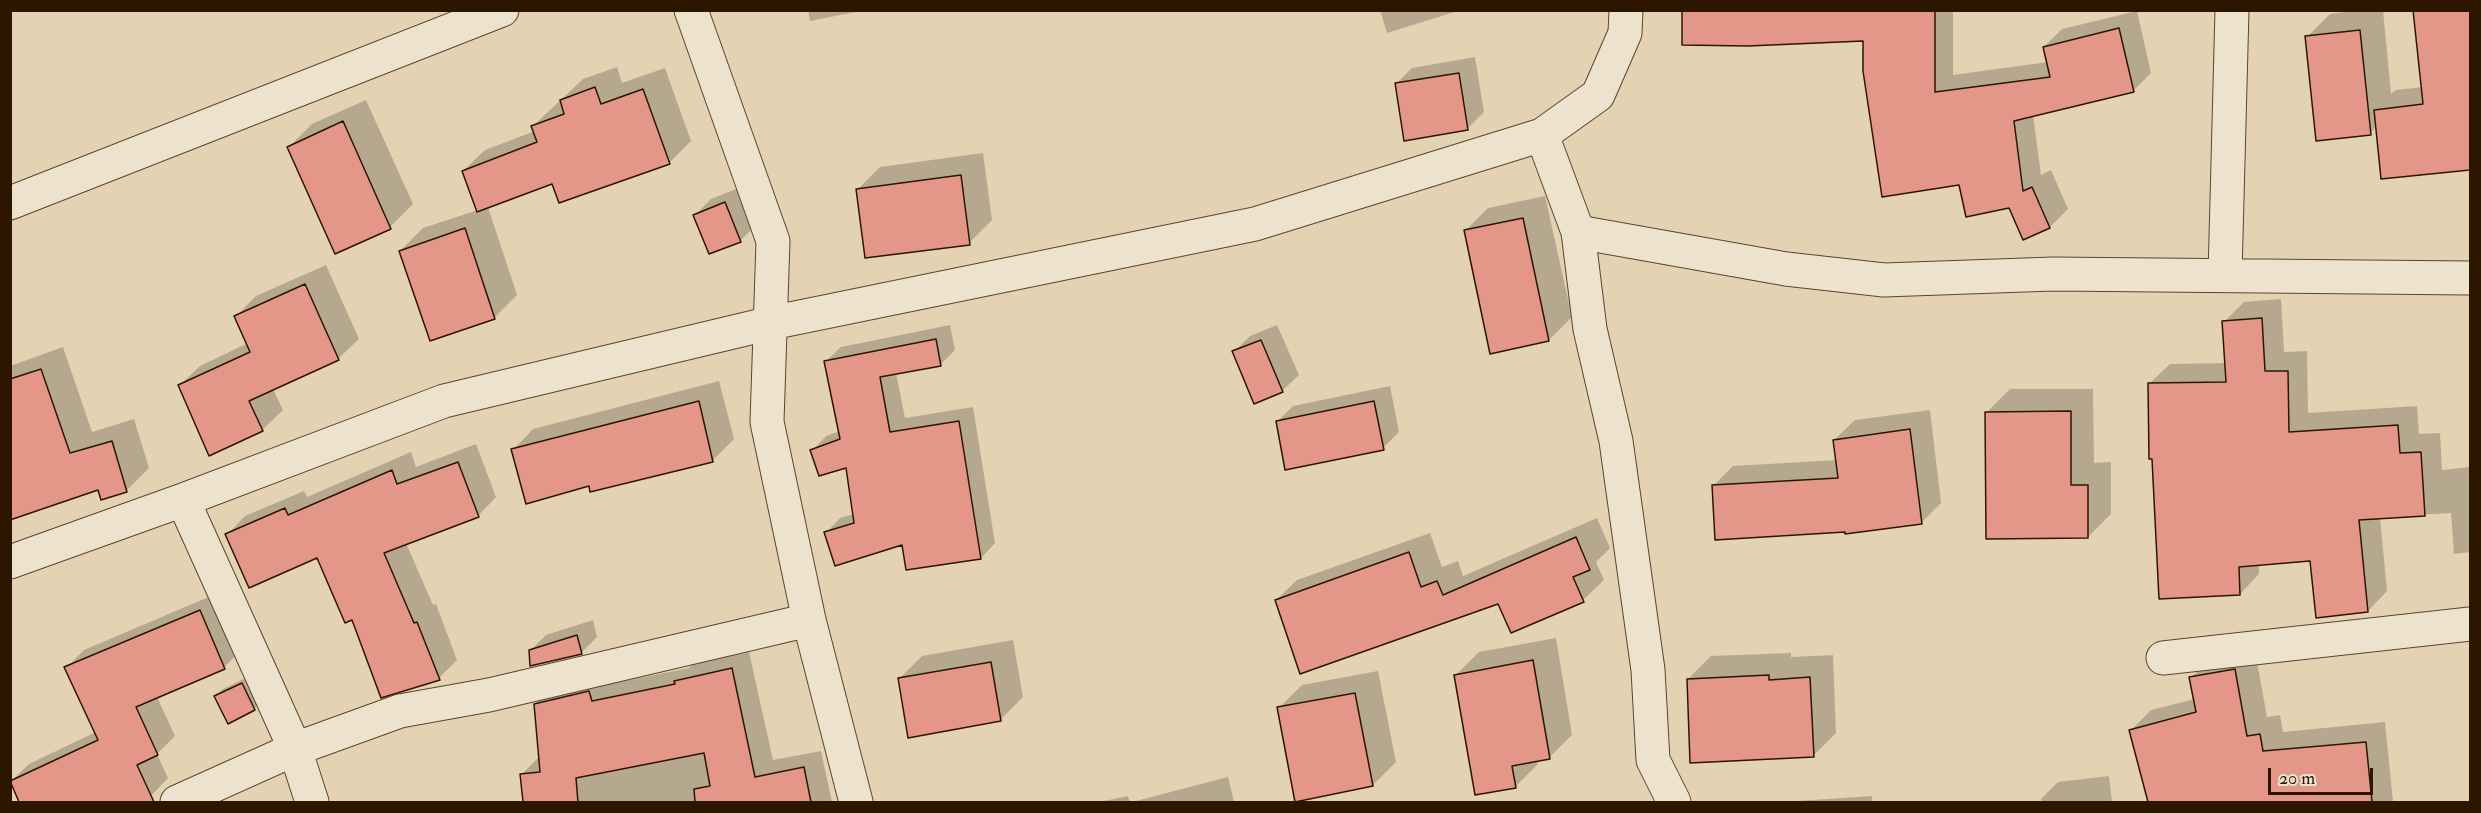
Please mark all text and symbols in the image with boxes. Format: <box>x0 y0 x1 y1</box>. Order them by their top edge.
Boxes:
scale bar <box>2271 756 2376 794</box>
text: 20 m <box>2279 767 2315 790</box>

